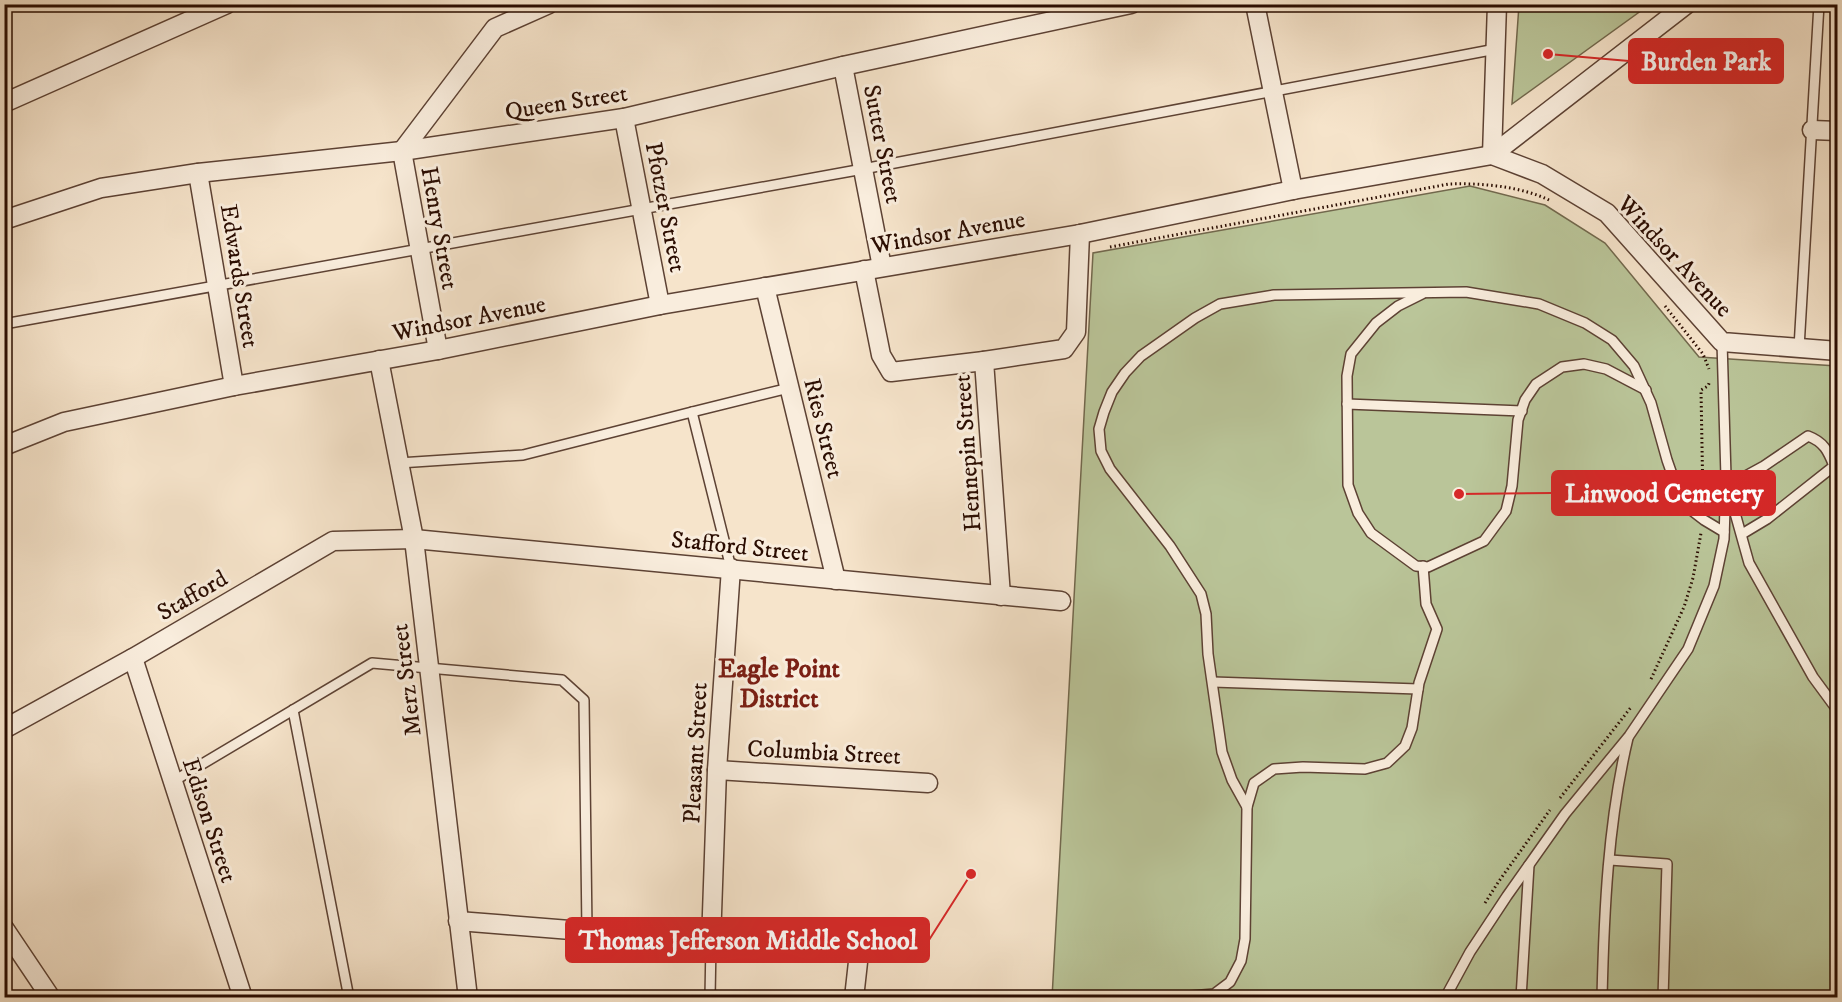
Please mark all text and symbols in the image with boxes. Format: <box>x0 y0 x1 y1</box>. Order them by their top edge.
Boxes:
callout: Burden Park <box>1629 39 1783 83</box>
text: Burden Park <box>1641 46 1772 79</box>
street label: Queen Street <box>503 78 630 127</box>
street label: Sutter Street <box>856 82 908 206</box>
street label: Pfotzer Street <box>638 140 692 275</box>
street label: Henry Street <box>413 164 465 292</box>
street label: Windsor Avenue <box>1610 189 1738 324</box>
street label: Edwards Street <box>213 202 265 350</box>
street label: Windsor Avenue <box>868 205 1027 261</box>
street label: Windsor Avenue <box>389 289 548 349</box>
street label: Hennepin Street <box>948 373 988 532</box>
street label: Ries Street <box>796 375 850 482</box>
callout: Linwood Cemetery <box>1552 471 1775 515</box>
text: Linwood Cemetery <box>1565 478 1764 511</box>
street label: Stafford Street <box>670 525 810 569</box>
street label: Stafford <box>152 564 233 628</box>
street label: Merz Street <box>385 622 429 738</box>
district label: Eagle Point District <box>718 653 841 716</box>
street label: Pleasant Street <box>677 681 715 824</box>
street label: Columbia Street <box>746 734 902 772</box>
street label: Edison Street <box>175 754 243 887</box>
callout: Thomas Jefferson Middle School <box>566 918 929 962</box>
text: Thomas Jefferson Middle School <box>578 925 919 958</box>

